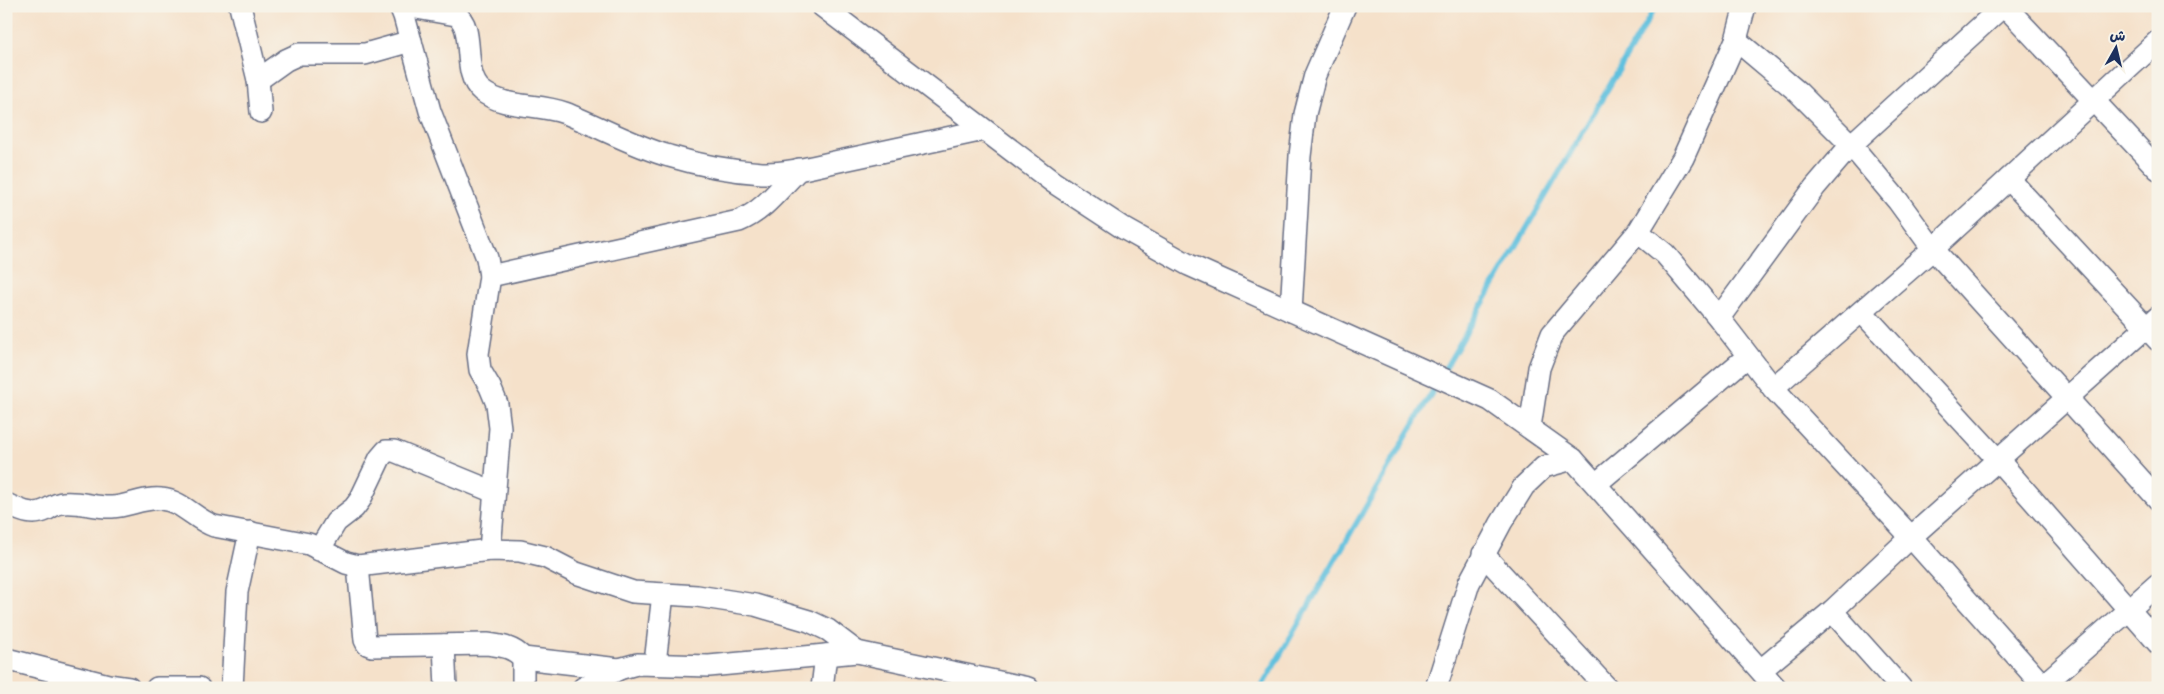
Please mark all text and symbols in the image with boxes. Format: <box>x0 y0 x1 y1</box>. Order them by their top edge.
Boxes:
north arrow <box>2092 22 2142 72</box>
text: ش <box>2109 25 2127 48</box>

